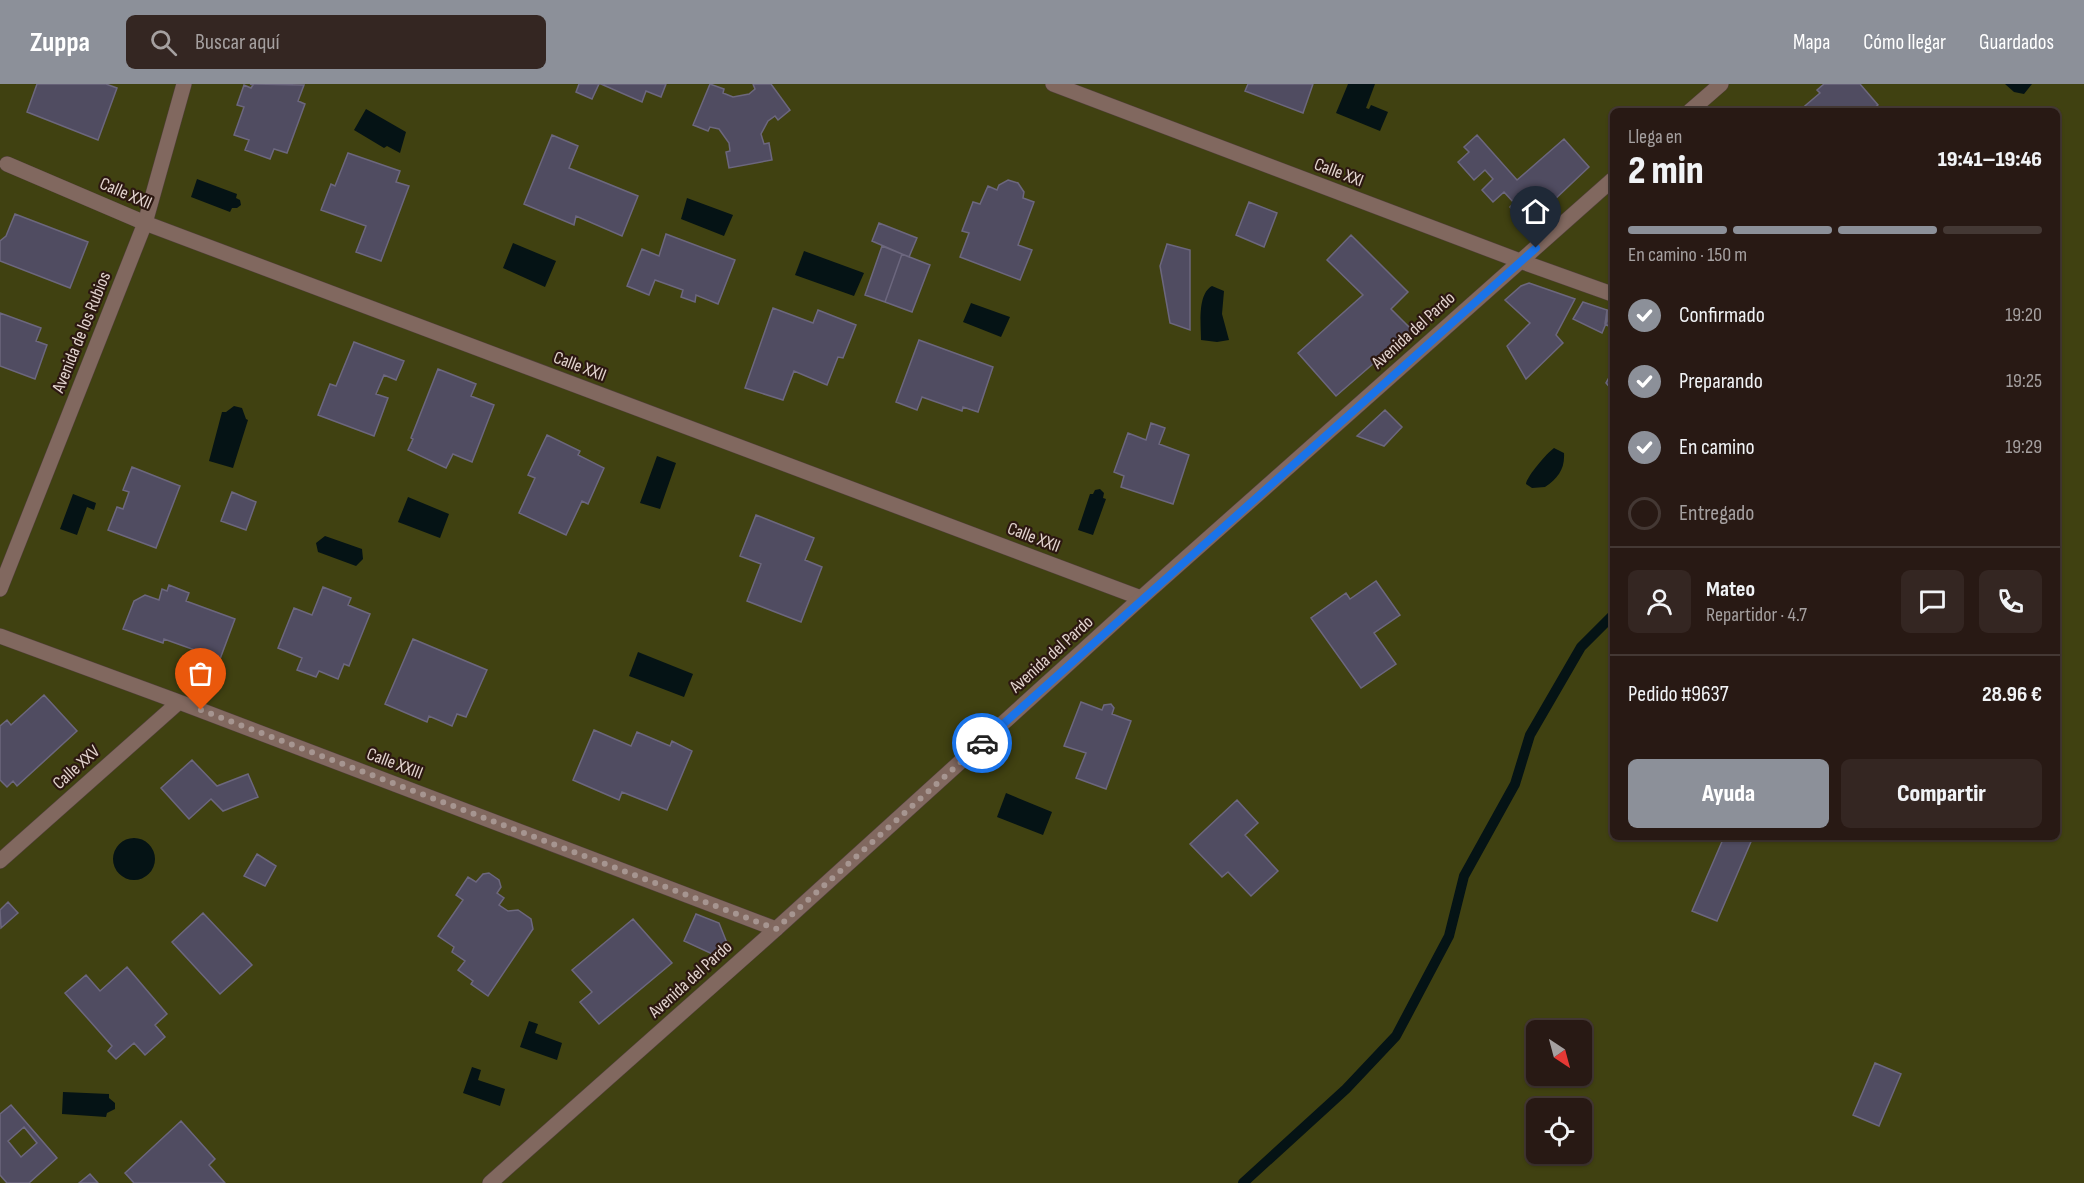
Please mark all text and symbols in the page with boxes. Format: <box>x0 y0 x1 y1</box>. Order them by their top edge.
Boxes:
search box <box>126 15 546 69</box>
text: Zuppa <box>30 26 90 59</box>
icon: search <box>147 26 180 59</box>
text: Buscar aquí <box>195 29 280 56</box>
text: Mapa <box>1793 30 1830 55</box>
text: Cómo llegar <box>1863 30 1946 55</box>
text: Guardados <box>1979 30 2054 55</box>
text: Llega en <box>1628 125 1682 149</box>
text: 19:41–19:46 <box>1938 146 2042 173</box>
text: 2 min <box>1628 148 1704 195</box>
street label: Calle XXI <box>1311 153 1366 191</box>
street label: Calle XXII <box>96 173 155 214</box>
pin <box>1510 186 1561 248</box>
icon: home <box>1519 195 1552 228</box>
text: En camino · 150 m <box>1628 243 1747 267</box>
street label: Avenida de los Rubios <box>47 269 115 396</box>
street label: Avenida del Pardo <box>1367 287 1459 374</box>
icon: check <box>1628 299 1661 332</box>
text: Confirmado <box>1679 302 1765 329</box>
text: 19:20 <box>2005 303 2042 327</box>
street label: Calle XXII <box>550 347 609 386</box>
icon: check <box>1628 365 1661 398</box>
text: Preparando <box>1679 368 1763 395</box>
text: 19:25 <box>2006 369 2042 393</box>
icon: check <box>1628 431 1661 464</box>
text: En camino <box>1679 434 1755 461</box>
text: 19:29 <box>2005 435 2042 459</box>
text: Entregado <box>1679 500 1754 527</box>
street label: Calle XXII <box>1004 518 1063 557</box>
button: person <box>1628 570 1691 633</box>
button: chat <box>1901 570 1964 633</box>
button: phone <box>1979 570 2042 633</box>
text: Mateo <box>1706 576 1755 603</box>
text: Repartidor · 4.7 <box>1706 603 1807 627</box>
street label: Avenida del Pardo <box>1005 611 1097 698</box>
pin <box>175 648 226 710</box>
icon: bag <box>184 657 217 690</box>
text: Pedido #9637 <box>1628 681 1729 708</box>
text: 28.96 € <box>1982 681 2042 708</box>
courier <box>952 713 1012 773</box>
icon: car <box>966 727 999 760</box>
street label: Calle XXV <box>49 741 104 794</box>
street label: Calle XXIII <box>364 743 426 784</box>
button: Ayuda <box>1628 759 1829 828</box>
button: Compartir <box>1841 759 2042 828</box>
street label: Avenida del Pardo <box>644 936 736 1023</box>
north arrow <box>1526 1020 1592 1086</box>
map controls <box>1526 1020 1592 1164</box>
button: locate <box>1526 1098 1592 1164</box>

